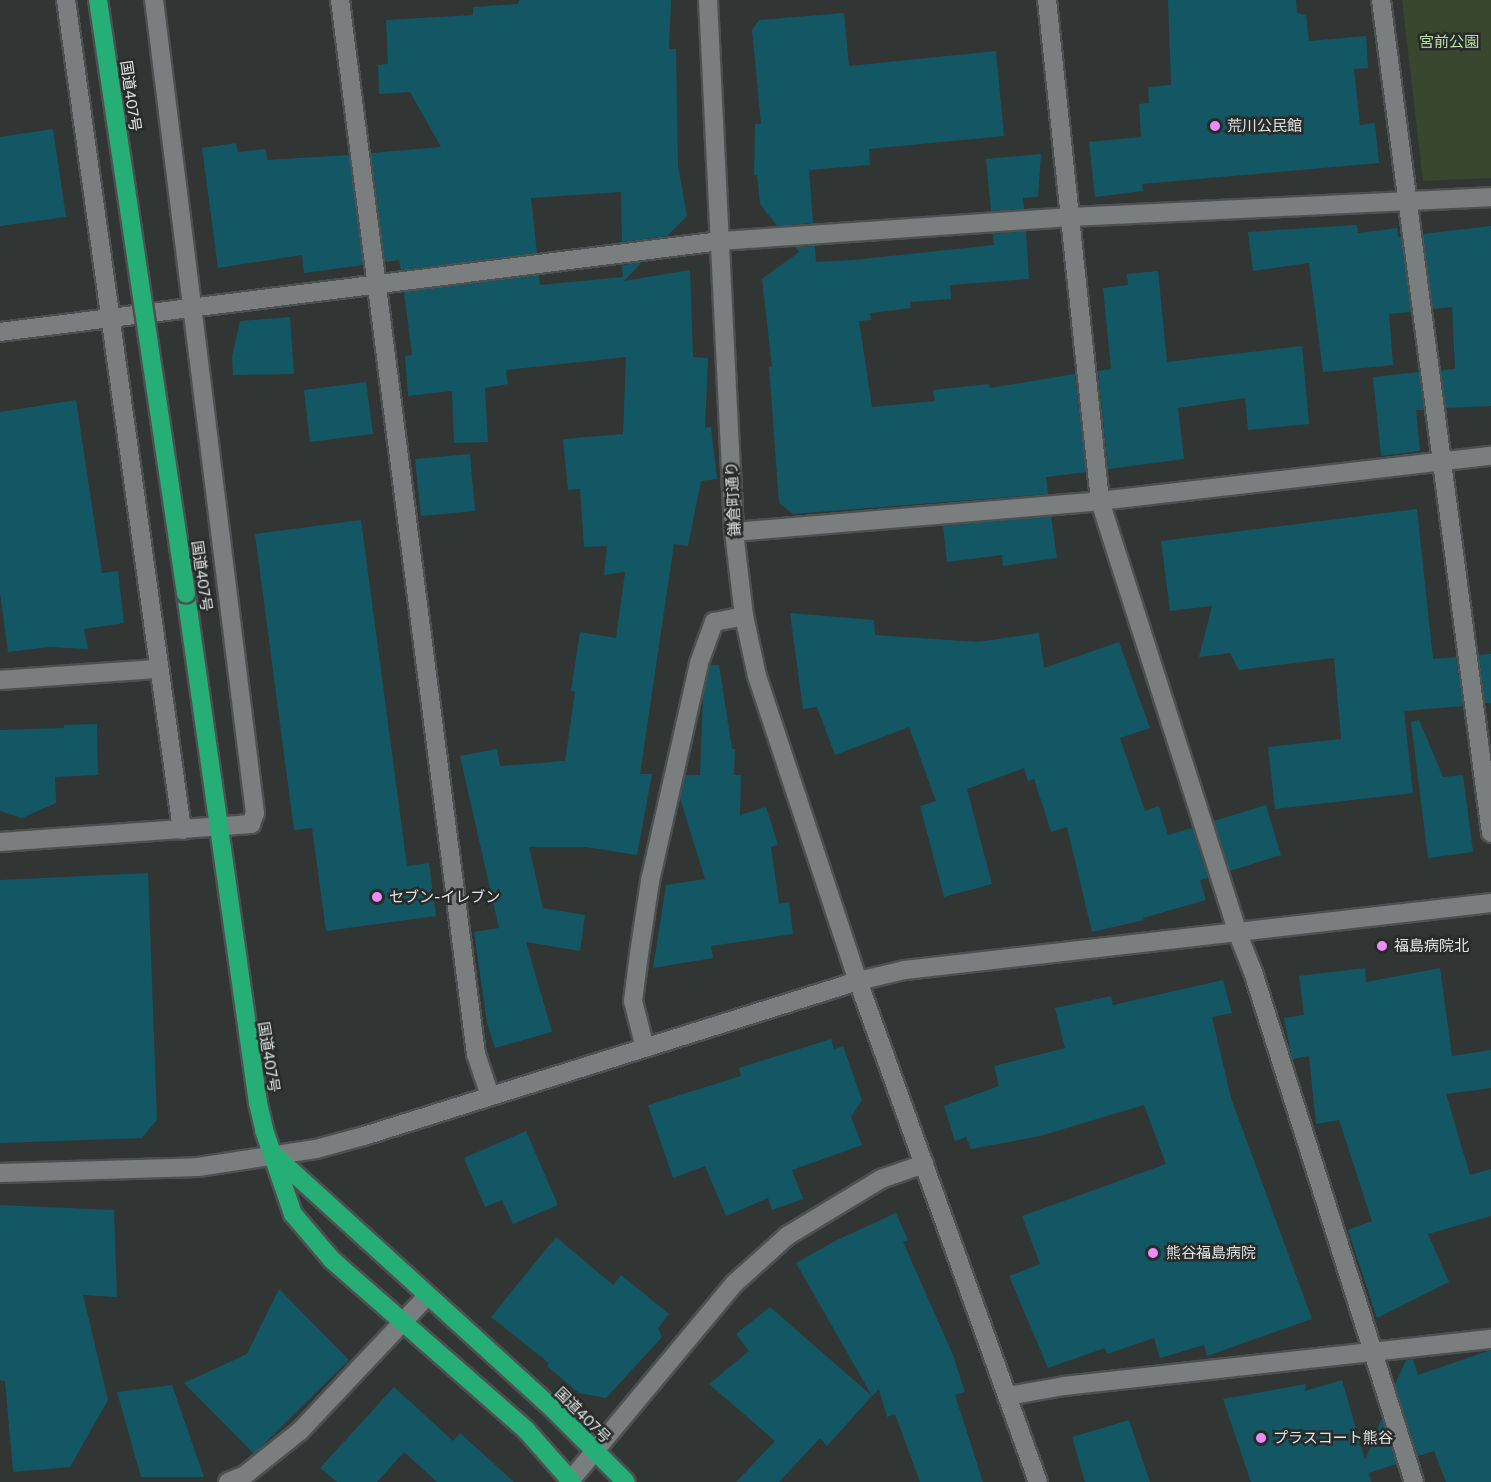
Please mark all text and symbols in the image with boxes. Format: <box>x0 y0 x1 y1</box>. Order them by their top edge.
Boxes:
park label: 宮前公園 <box>1419 33 1479 51</box>
street label: 国道407号 <box>117 59 145 133</box>
place label: 荒川公民館 <box>1227 117 1302 135</box>
marker: 荒川公民館 <box>1208 119 1222 133</box>
street label: 鎌倉町通り <box>722 461 744 537</box>
street label: 国道407号 <box>188 539 216 613</box>
place label: セブン-イレブン <box>389 888 500 906</box>
marker: セブン-イレブン <box>370 890 384 904</box>
place label: 福島病院北 <box>1394 937 1469 955</box>
marker: 福島病院北 <box>1375 939 1389 953</box>
street label: 国道407号 <box>255 1020 283 1094</box>
marker: 熊谷福島病院 <box>1144 1244 1162 1262</box>
place label: 熊谷福島病院 <box>1166 1244 1256 1262</box>
street label: 国道407号 <box>551 1383 615 1447</box>
place label: プラスコート熊谷 <box>1273 1429 1393 1447</box>
marker: プラスコート熊谷 <box>1254 1431 1268 1445</box>

